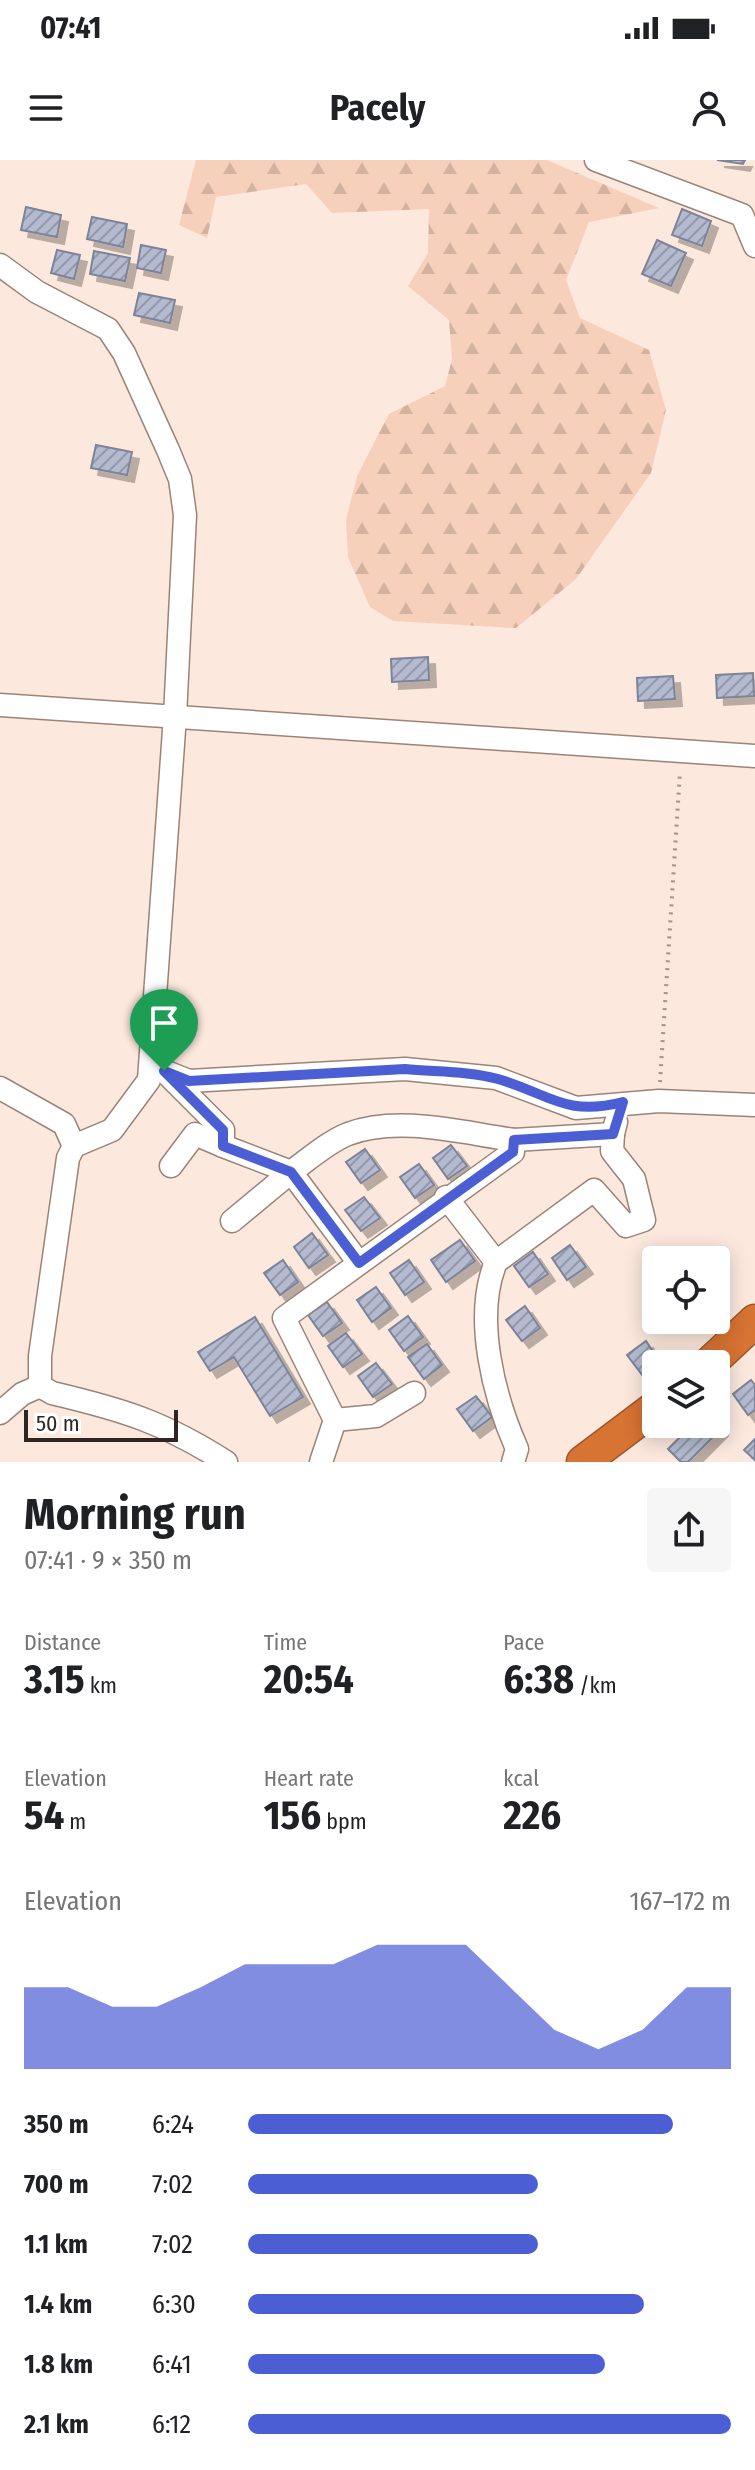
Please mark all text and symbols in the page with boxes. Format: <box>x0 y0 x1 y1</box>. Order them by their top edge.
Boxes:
text: 07:41 <box>40 10 101 46</box>
icon: menu <box>24 86 68 130</box>
text: Pacely <box>330 86 425 130</box>
icon: person <box>687 86 731 130</box>
pin <box>130 989 198 1071</box>
icon: arrive <box>142 1001 186 1045</box>
map controls <box>642 1246 730 1438</box>
button: locate <box>642 1246 730 1334</box>
button: layers <box>642 1350 730 1438</box>
scale bar <box>24 1406 178 1442</box>
text: 50 m <box>36 1410 80 1437</box>
text: Morning run <box>24 1488 246 1541</box>
button: share <box>647 1488 731 1572</box>
text: 07:41 · 9 × 350 m <box>24 1545 192 1576</box>
text: Distance <box>24 1629 101 1656</box>
text: Time <box>264 1629 307 1656</box>
text: Pace <box>503 1629 544 1656</box>
text: 3.15 <box>24 1656 85 1704</box>
text: 20:54 <box>264 1656 354 1704</box>
text: 6:38 <box>503 1656 574 1704</box>
text: km <box>85 1672 117 1699</box>
text: /km <box>574 1672 617 1699</box>
text: Elevation <box>24 1765 107 1792</box>
text: Heart rate <box>264 1765 354 1792</box>
text: kcal <box>503 1765 539 1792</box>
text: 54 <box>24 1792 64 1840</box>
text: 156 <box>264 1792 321 1840</box>
text: 226 <box>503 1792 561 1840</box>
text: m <box>64 1808 86 1835</box>
text: bpm <box>321 1808 367 1835</box>
text: Elevation <box>24 1886 122 1917</box>
text: 167–172 m <box>629 1886 731 1917</box>
text: 350 m <box>24 2109 89 2140</box>
text: 6:24 <box>152 2109 194 2140</box>
text: 700 m <box>24 2169 88 2200</box>
text: 7:02 <box>152 2169 193 2200</box>
text: 1.1 km <box>24 2229 88 2260</box>
text: 7:02 <box>152 2229 193 2260</box>
text: 1.4 km <box>24 2289 92 2320</box>
text: 6:30 <box>152 2289 196 2320</box>
text: 1.8 km <box>24 2349 93 2380</box>
text: 6:41 <box>152 2349 192 2380</box>
text: 2.1 km <box>24 2409 89 2440</box>
text: 6:12 <box>152 2409 191 2440</box>

